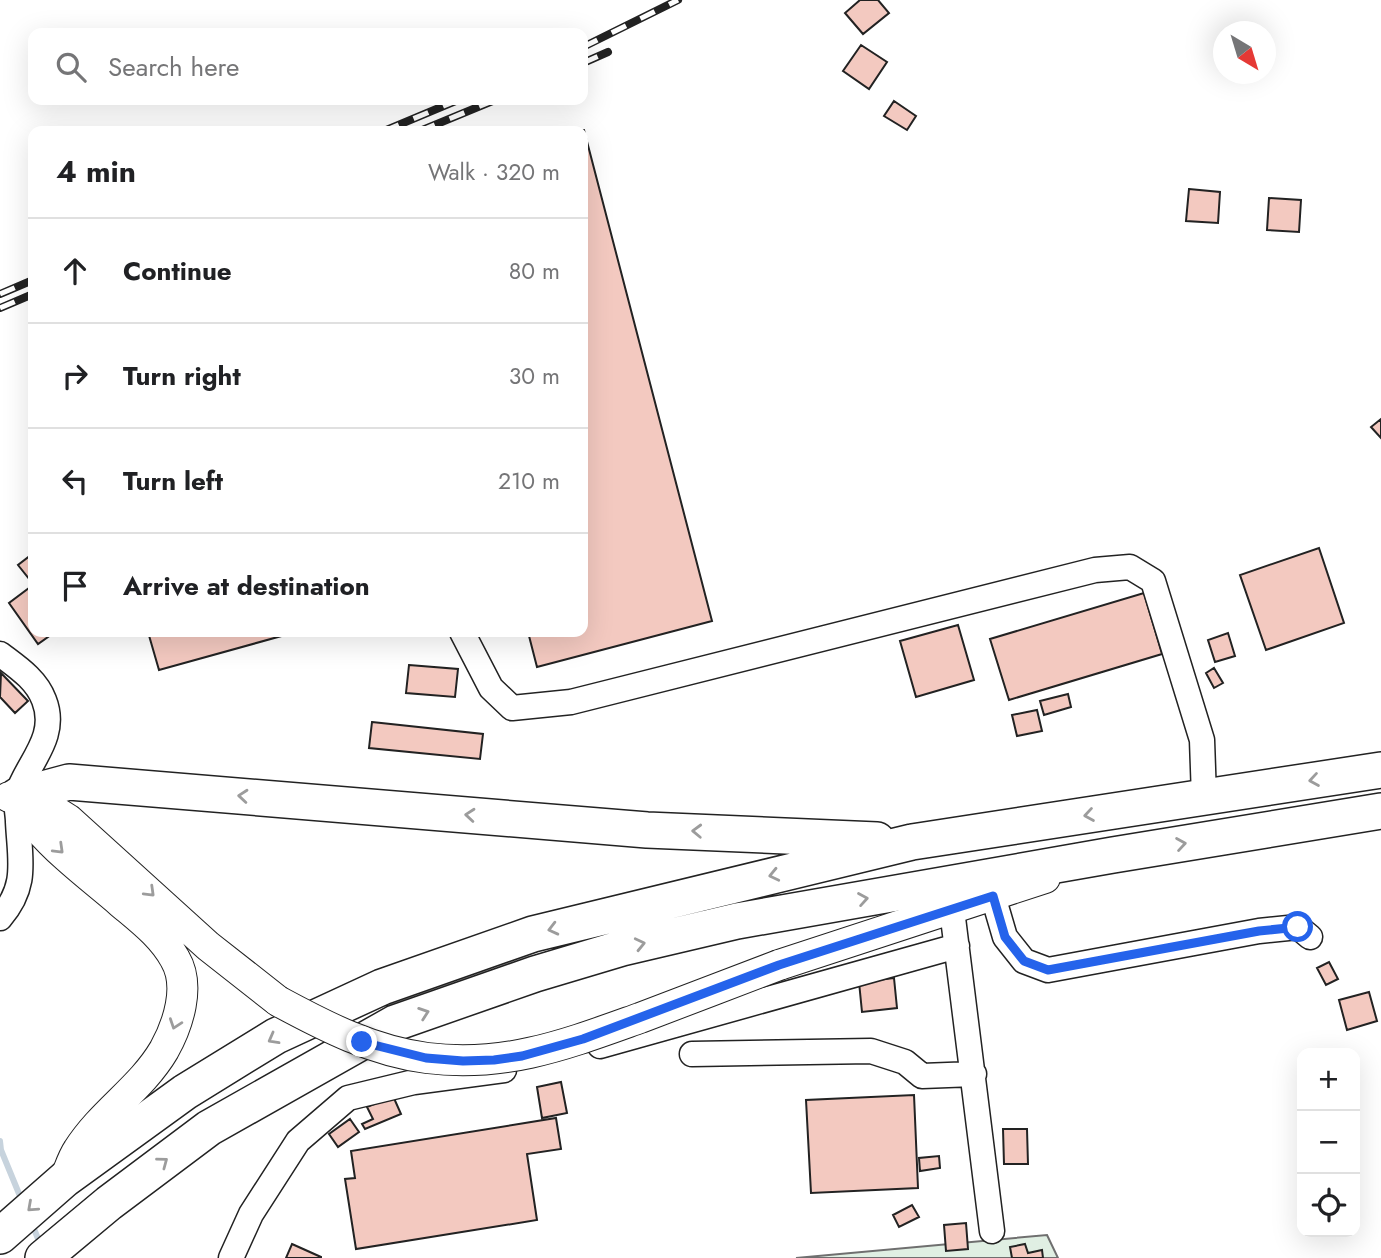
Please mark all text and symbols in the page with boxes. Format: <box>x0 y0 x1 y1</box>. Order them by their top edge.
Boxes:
north arrow <box>1213 21 1276 84</box>
search box <box>28 28 588 105</box>
icon: search <box>52 48 90 86</box>
text: Search here <box>108 48 240 86</box>
text: 4 min <box>56 150 136 193</box>
text: Walk · 320 m <box>428 155 560 189</box>
icon: ahead <box>56 252 94 290</box>
text: Continue <box>123 252 232 290</box>
text: 80 m <box>509 254 560 288</box>
icon: right <box>56 357 94 395</box>
text: Turn right <box>123 357 241 395</box>
text: 30 m <box>509 359 560 393</box>
icon: left <box>56 462 94 500</box>
text: Turn left <box>123 462 223 500</box>
text: 210 m <box>498 464 560 498</box>
icon: arrive <box>56 567 94 605</box>
text: Arrive at destination <box>123 567 370 605</box>
one-way arrow <box>1308 772 1319 787</box>
one-way arrow <box>237 789 248 804</box>
one-way arrow <box>1083 807 1095 822</box>
one-way arrow <box>464 808 475 823</box>
one-way arrow <box>691 824 702 839</box>
one-way arrow <box>1175 837 1186 852</box>
one-way arrow <box>51 841 64 853</box>
one-way arrow <box>768 867 780 881</box>
one-way arrow <box>142 884 155 897</box>
one-way arrow <box>857 892 869 907</box>
route start <box>1282 911 1313 942</box>
one-way arrow <box>547 921 559 935</box>
one-way arrow <box>634 938 646 952</box>
one-way arrow <box>417 1007 430 1021</box>
one-way arrow <box>169 1017 184 1029</box>
route end <box>346 1026 377 1057</box>
one-way arrow <box>268 1031 280 1044</box>
map controls <box>1297 1048 1360 1237</box>
button: + <box>1297 1048 1360 1111</box>
button: − <box>1297 1111 1360 1174</box>
one-way arrow <box>155 1158 168 1170</box>
button: locate <box>1297 1174 1360 1237</box>
one-way arrow <box>27 1199 40 1211</box>

